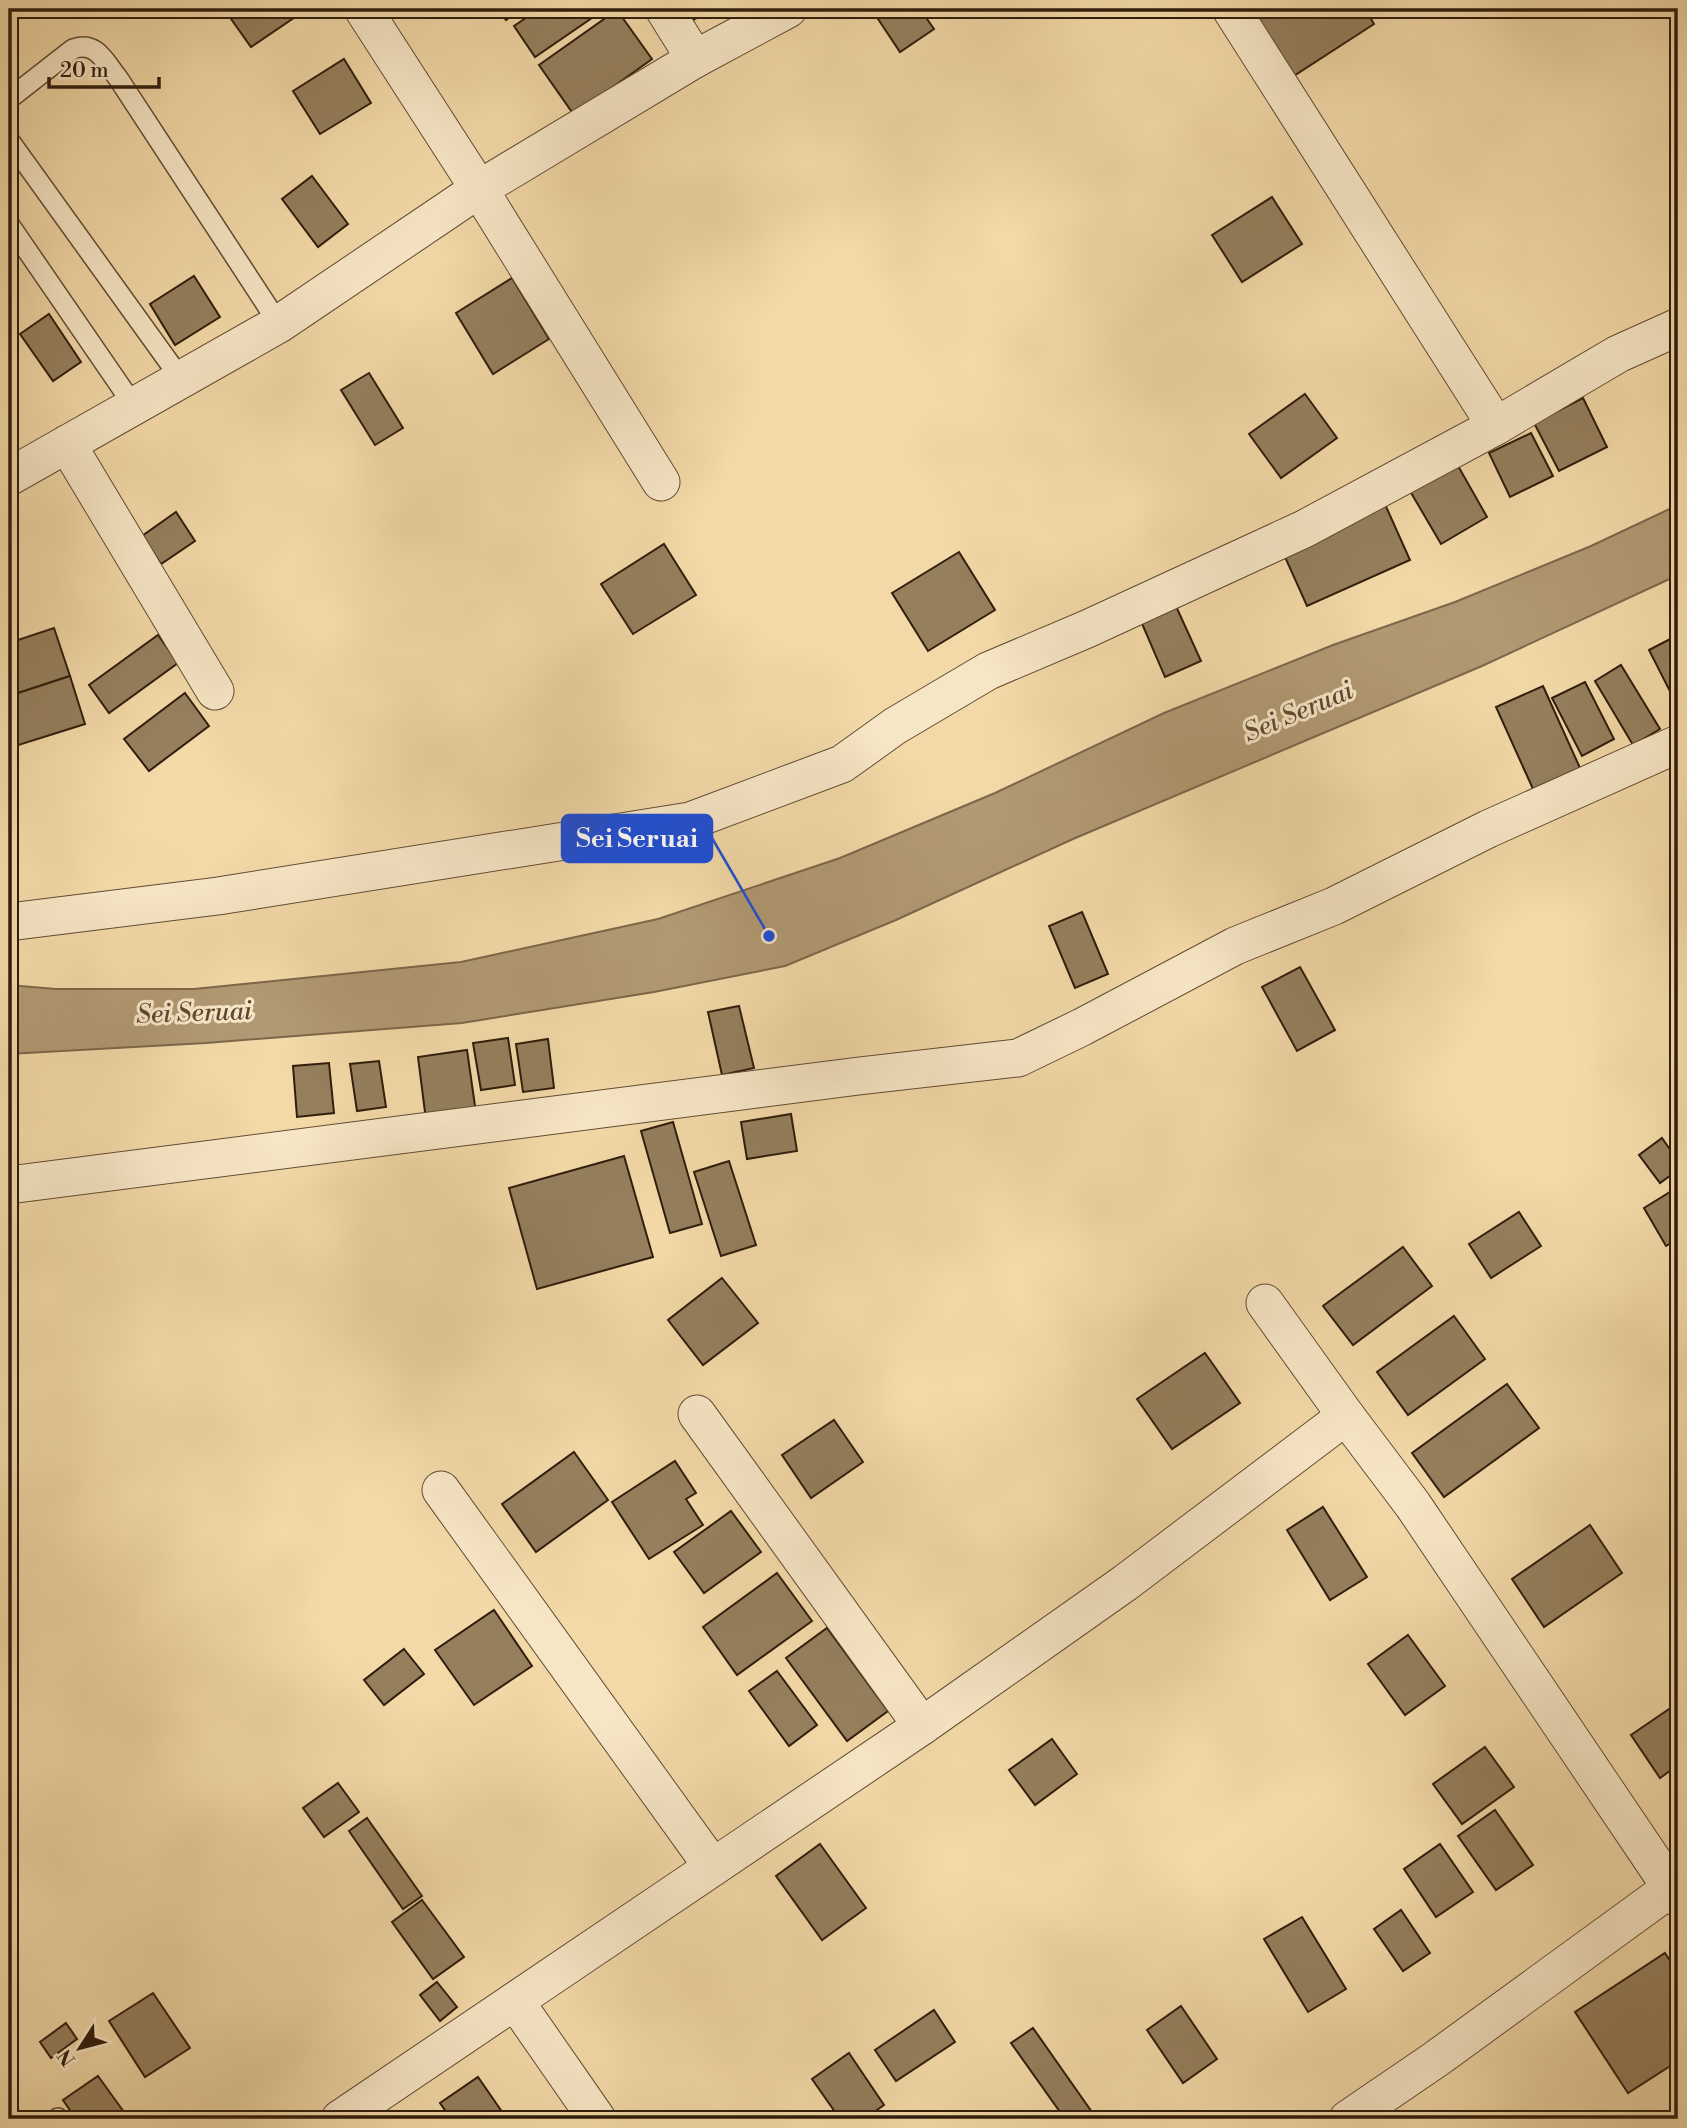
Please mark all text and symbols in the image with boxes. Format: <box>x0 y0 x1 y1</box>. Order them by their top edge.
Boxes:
scale bar <box>49 46 159 90</box>
text: 20 m <box>60 58 109 84</box>
water label: Sei Seruai <box>1239 674 1359 749</box>
callout: Sei Seruai <box>562 815 712 862</box>
text: Sei Seruai <box>576 823 698 855</box>
water label: Sei Seruai <box>135 995 253 1031</box>
north arrow <box>46 2012 116 2082</box>
text: N <box>53 2044 81 2071</box>

